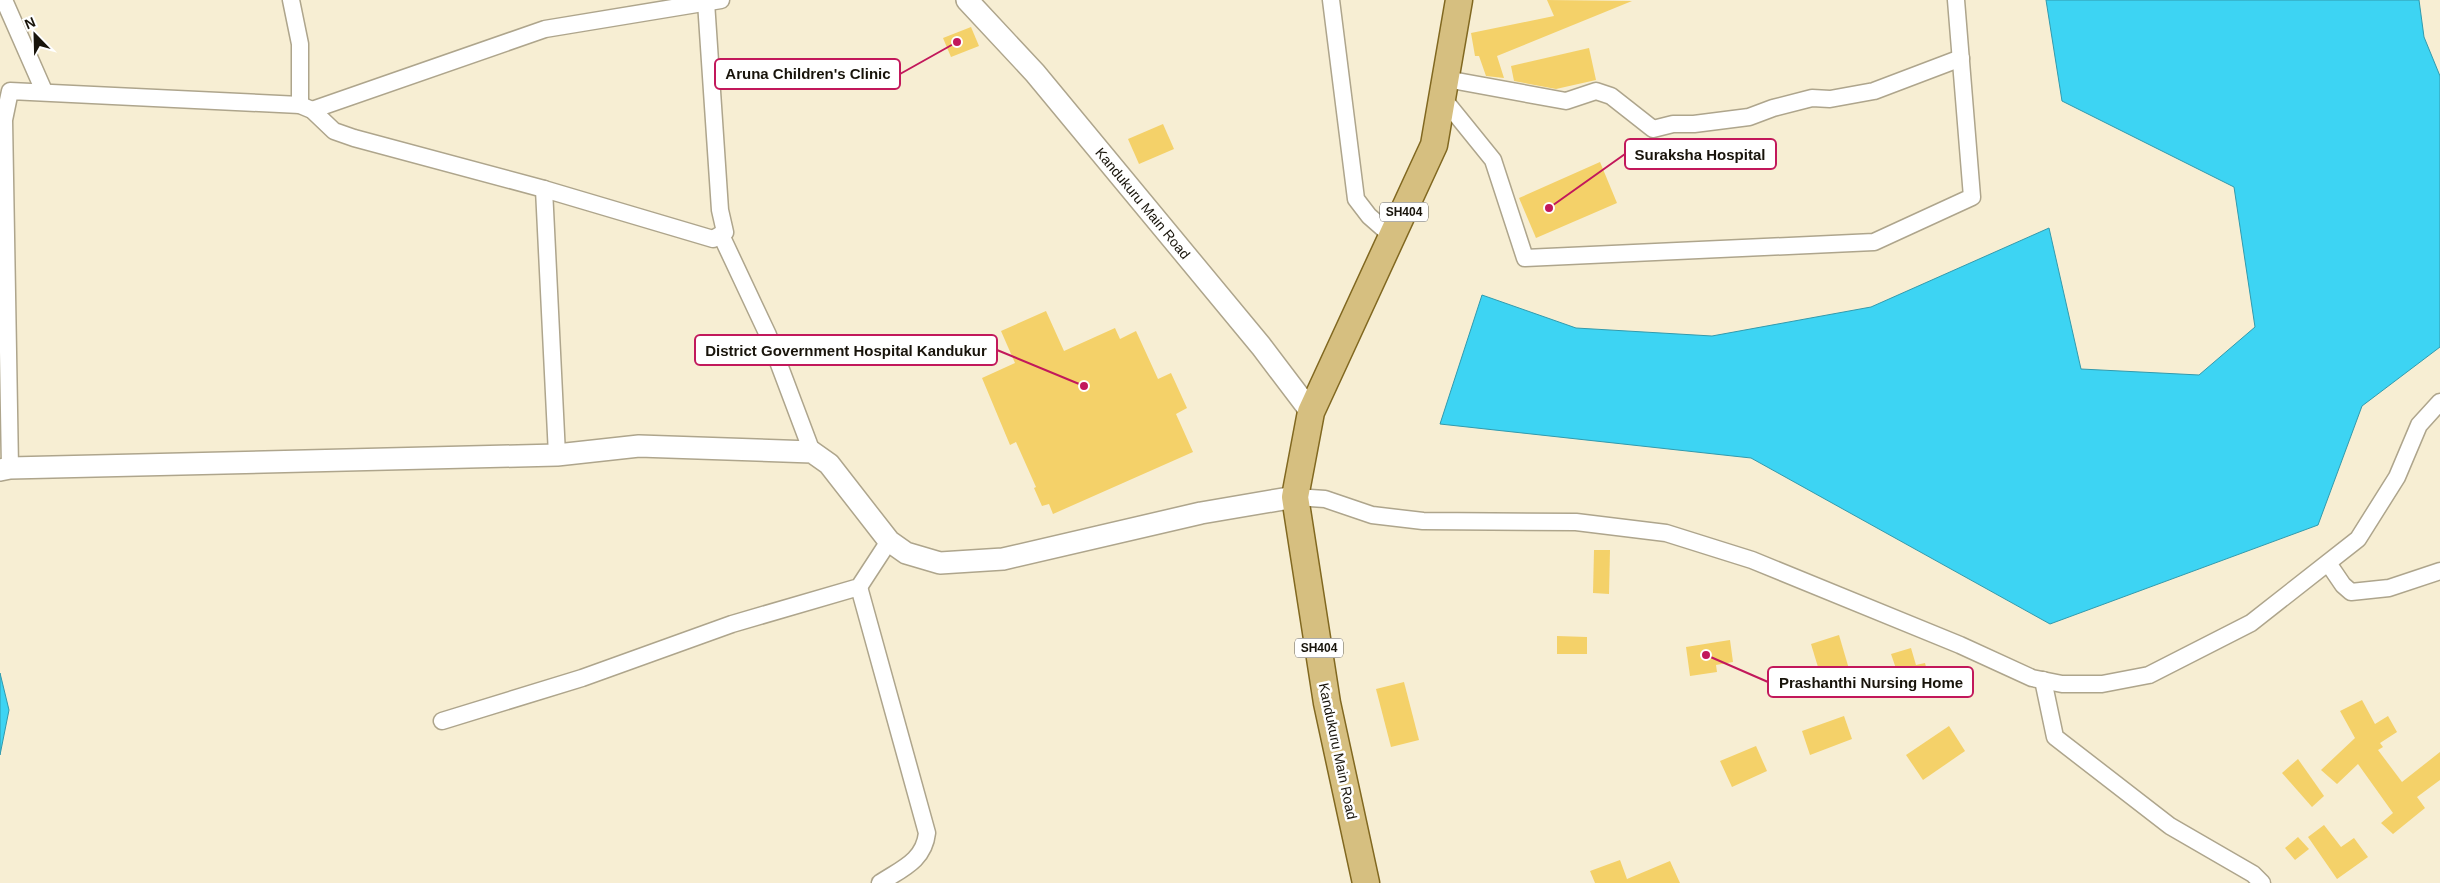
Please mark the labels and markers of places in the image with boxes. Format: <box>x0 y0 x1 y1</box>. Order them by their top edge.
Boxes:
callout: Aruna Children's Clinic <box>715 59 900 89</box>
callout: Suraksha Hospital <box>1625 139 1776 169</box>
callout: District Government Hospital Kandukur <box>695 335 997 365</box>
callout: Prashanthi Nursing Home <box>1768 667 1973 697</box>

